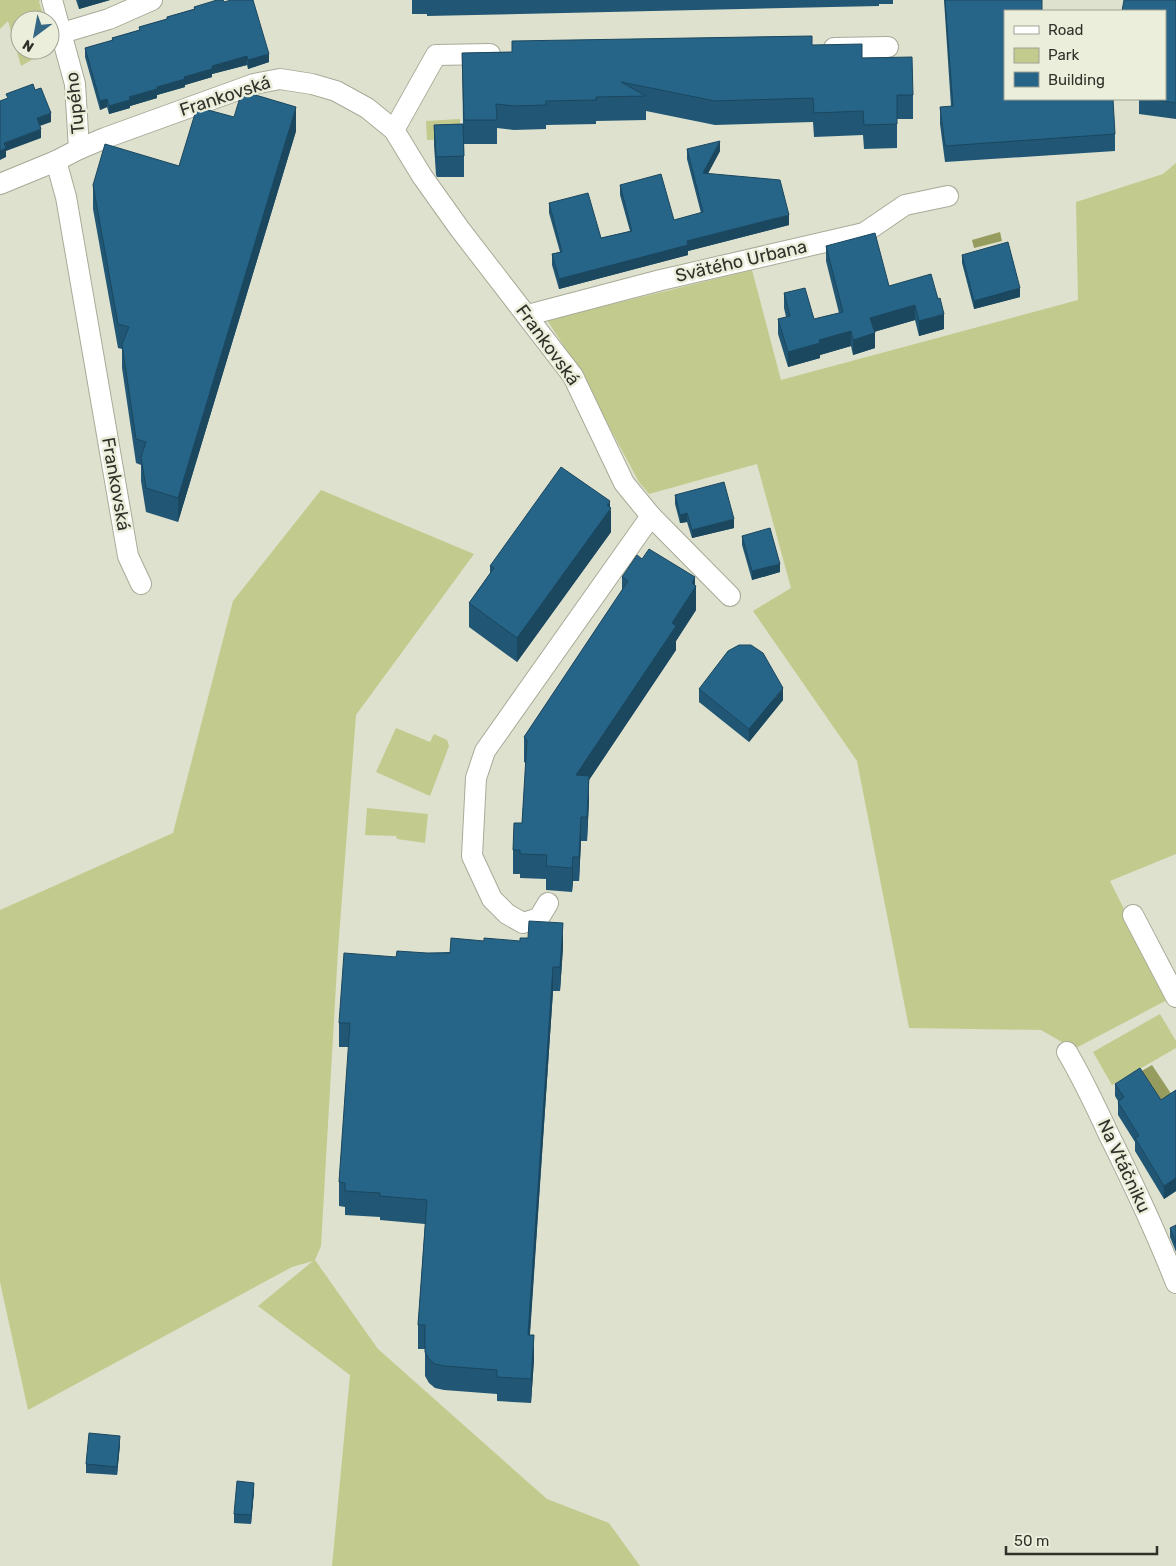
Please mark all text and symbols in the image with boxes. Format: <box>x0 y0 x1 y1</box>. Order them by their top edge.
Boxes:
north arrow <box>10 10 60 60</box>
legend <box>1004 10 1166 100</box>
text: Road <box>1048 21 1084 39</box>
text: N <box>20 36 37 55</box>
text: Park <box>1048 46 1079 64</box>
street label: Tupého <box>61 71 89 135</box>
street label: Frankovská <box>177 71 273 121</box>
text: Building <box>1048 71 1105 89</box>
street label: Svätého Urbana <box>673 235 809 287</box>
street label: Frankovská <box>511 300 585 390</box>
street label: Frankovská <box>97 436 135 532</box>
street label: Na Vtáčniku <box>1093 1116 1155 1216</box>
scale bar <box>1006 1524 1157 1556</box>
text: 50 m <box>1014 1532 1049 1550</box>

